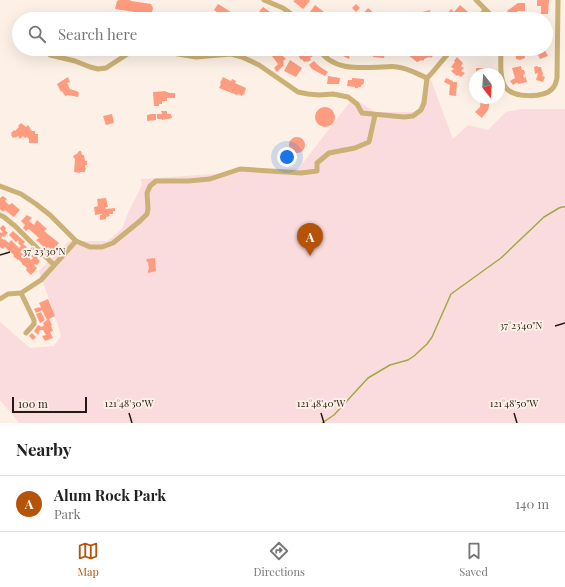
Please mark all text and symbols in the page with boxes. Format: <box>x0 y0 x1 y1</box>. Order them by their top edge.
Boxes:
search box <box>12 12 553 56</box>
icon: search <box>26 23 48 45</box>
text: Search here <box>58 24 137 44</box>
north arrow <box>469 68 505 104</box>
your location <box>277 147 297 167</box>
pin: A <box>297 223 323 256</box>
text: 37°23'30"N <box>22 244 66 258</box>
text: 37°23'40"N <box>500 318 542 332</box>
scale bar <box>12 395 87 414</box>
text: 100 m <box>18 396 48 411</box>
text: 121°48'30"W <box>105 396 154 410</box>
text: 121°48'40"W <box>297 396 346 410</box>
text: 121°48'50"W <box>490 396 539 410</box>
text: Nearby <box>16 438 71 460</box>
text: Alum Rock Park <box>54 485 166 505</box>
text: A <box>25 495 33 512</box>
text: 140 m <box>515 495 549 512</box>
text: Park <box>54 505 81 522</box>
tab: Map <box>77 540 99 579</box>
tab: Directions <box>253 540 305 579</box>
tab: Saved <box>459 540 488 579</box>

